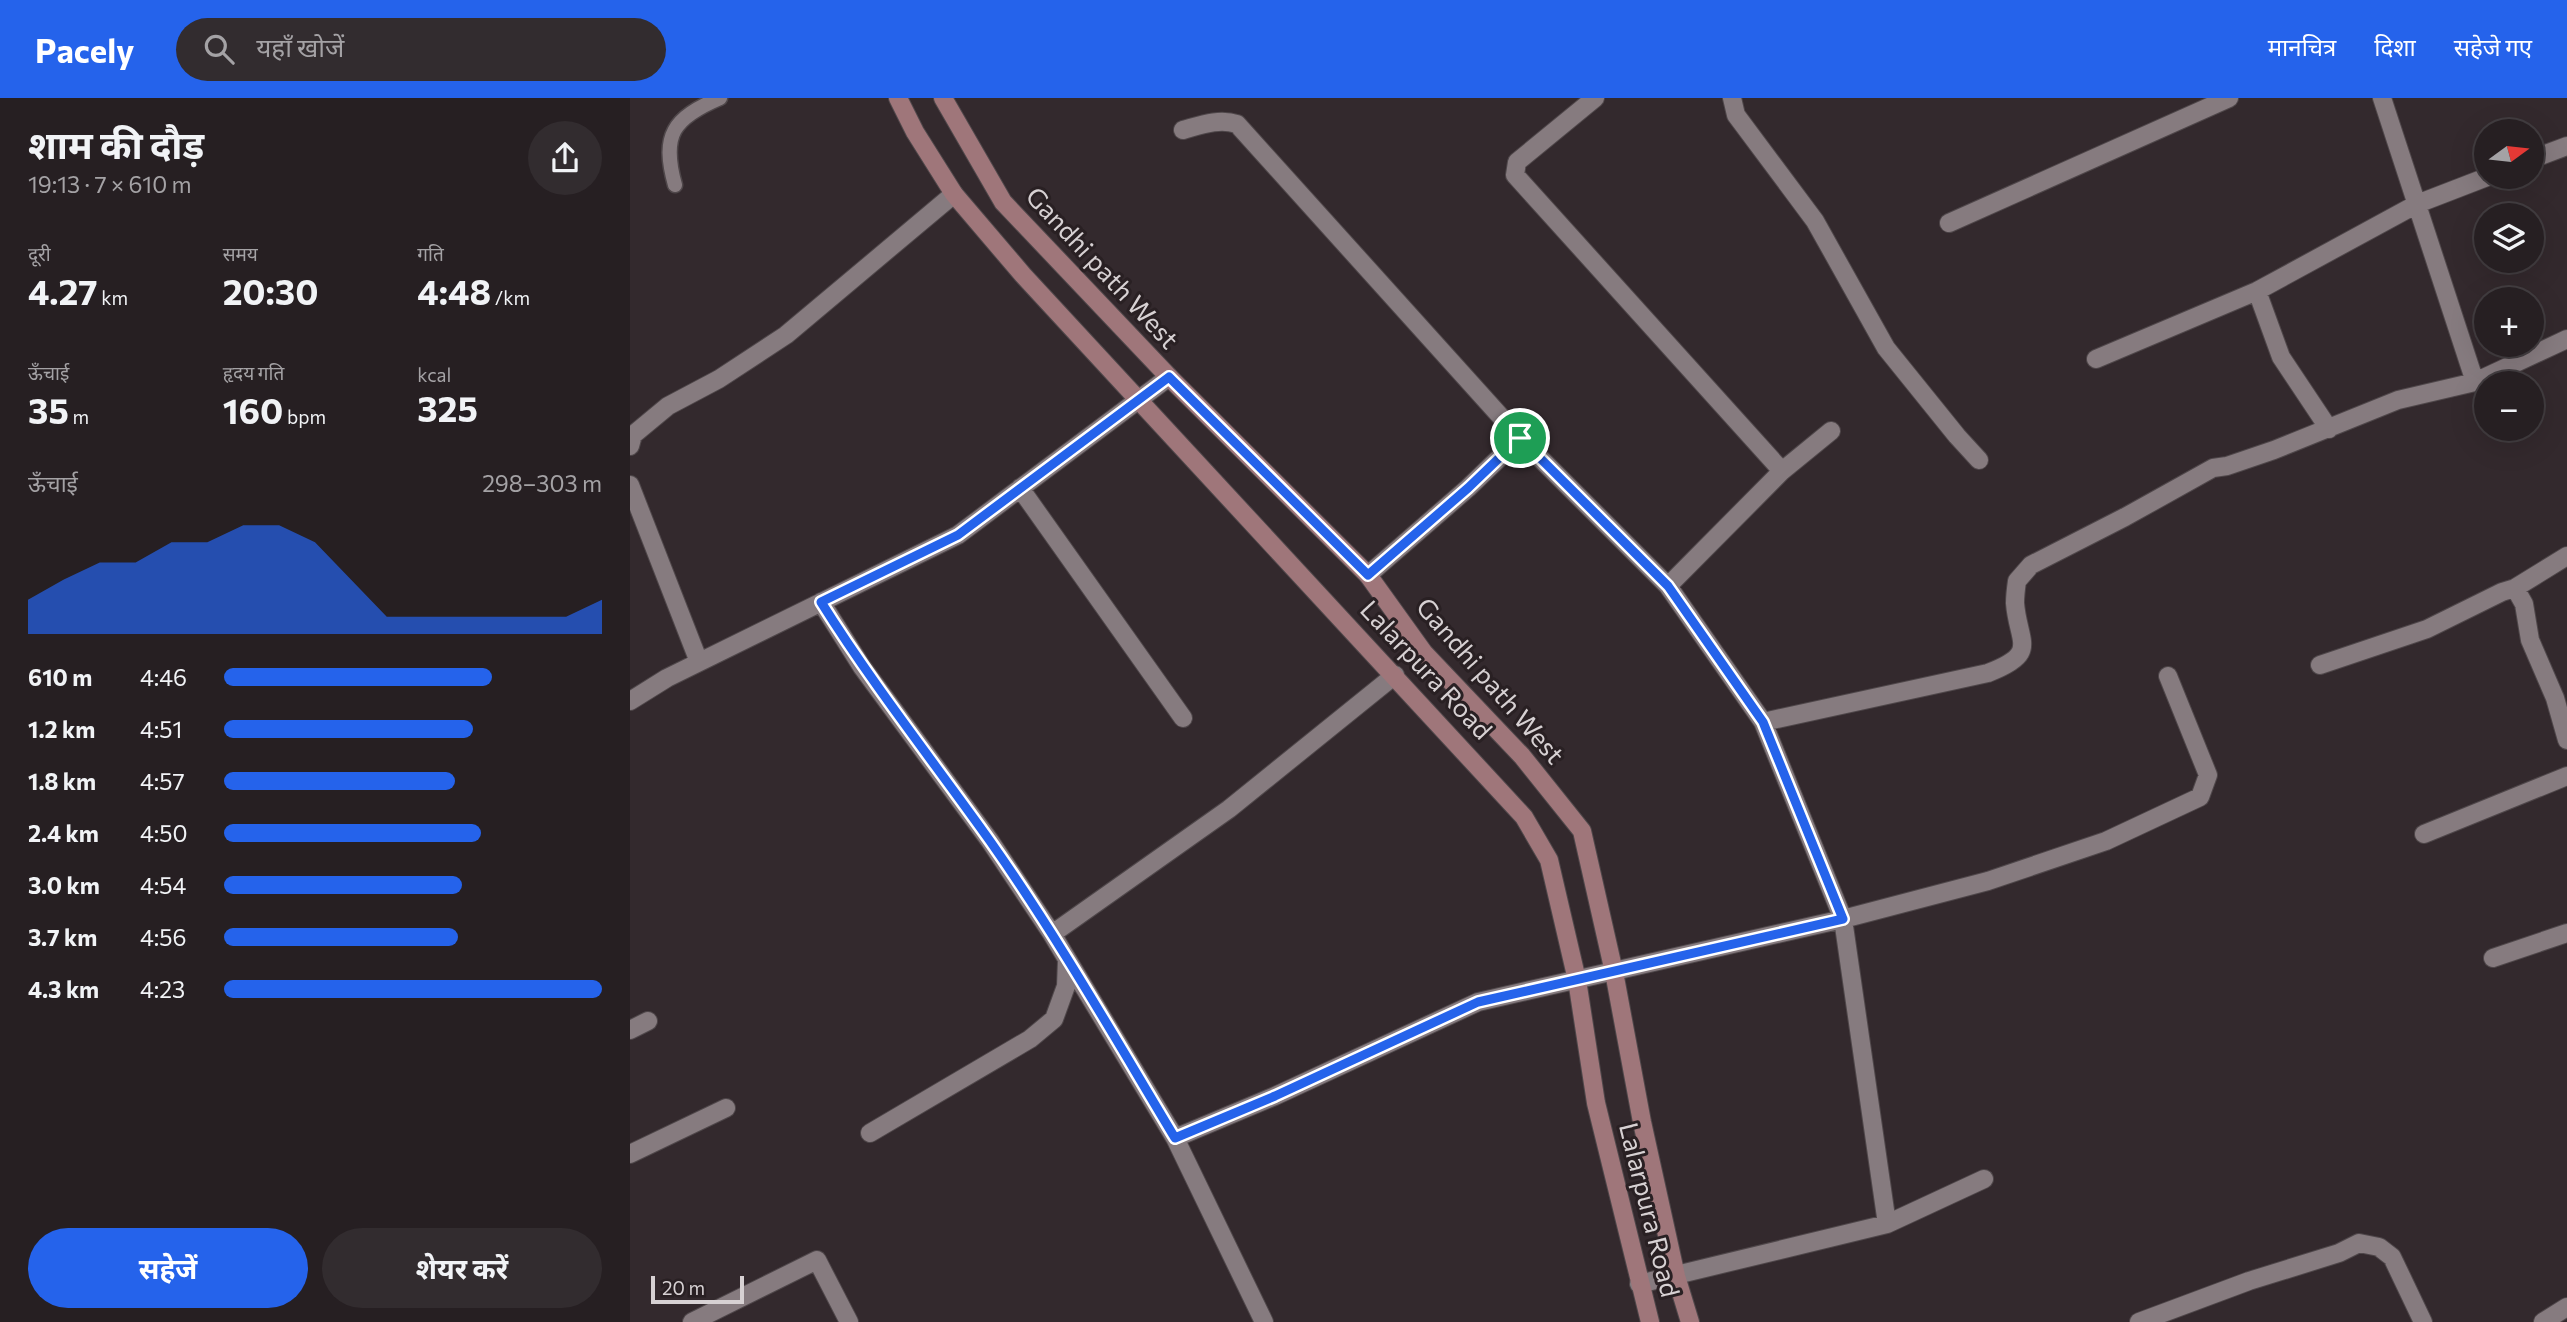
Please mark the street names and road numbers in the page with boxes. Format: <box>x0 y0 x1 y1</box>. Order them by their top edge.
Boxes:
street label: Gandhi path West <box>1020 180 1186 354</box>
street label: Gandhi path West <box>1411 591 1572 769</box>
street label: Lalarpura Road <box>1355 593 1499 745</box>
street label: Lalarpura Road <box>1614 1119 1687 1300</box>

